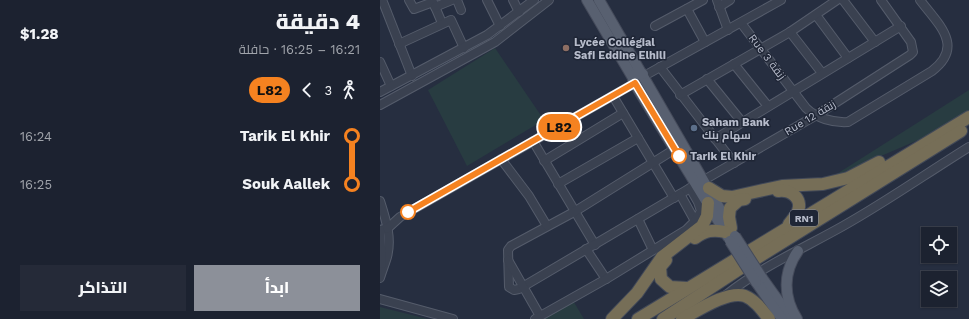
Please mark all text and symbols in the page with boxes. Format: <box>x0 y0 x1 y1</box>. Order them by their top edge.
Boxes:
text: 4 دقيقة <box>276 9 360 34</box>
text: $1.28 <box>20 25 59 43</box>
street label: Rue 3 زنقة <box>746 32 788 82</box>
place label: Lycée Collégial Safi Eddine Elhili <box>574 36 666 62</box>
text: 16:21 – 16:25 · حافلة <box>239 42 360 57</box>
marker: Lycée Collégial Safi Eddine Elhili <box>561 43 571 53</box>
icon: back <box>296 79 318 101</box>
icon: walk <box>338 79 360 101</box>
text: L82 <box>257 82 282 98</box>
text: 3 <box>324 83 332 98</box>
street label: Rue 12 زنقة <box>782 98 838 138</box>
line badge: L82 <box>536 114 582 140</box>
place label: Saham Bank سهام بنك <box>702 116 770 143</box>
text: L82 <box>546 119 572 135</box>
marker: Saham Bank سهام بنك <box>689 123 699 133</box>
text: Tarik El Khir <box>240 127 330 145</box>
text: 16:24 <box>20 129 52 144</box>
marker: Tarik El Khir <box>671 148 687 164</box>
place label: Tarik El Khir <box>690 150 757 163</box>
text: Souk Aallek <box>242 175 330 193</box>
text: 16:25 <box>20 177 52 192</box>
unlabelled marker <box>400 204 416 220</box>
road number: RN1 <box>790 210 818 226</box>
map controls <box>921 227 957 307</box>
button: locate <box>921 227 957 263</box>
button: التذاكر <box>20 265 186 311</box>
button: ابدأ <box>194 265 360 311</box>
button: layers <box>921 271 957 307</box>

